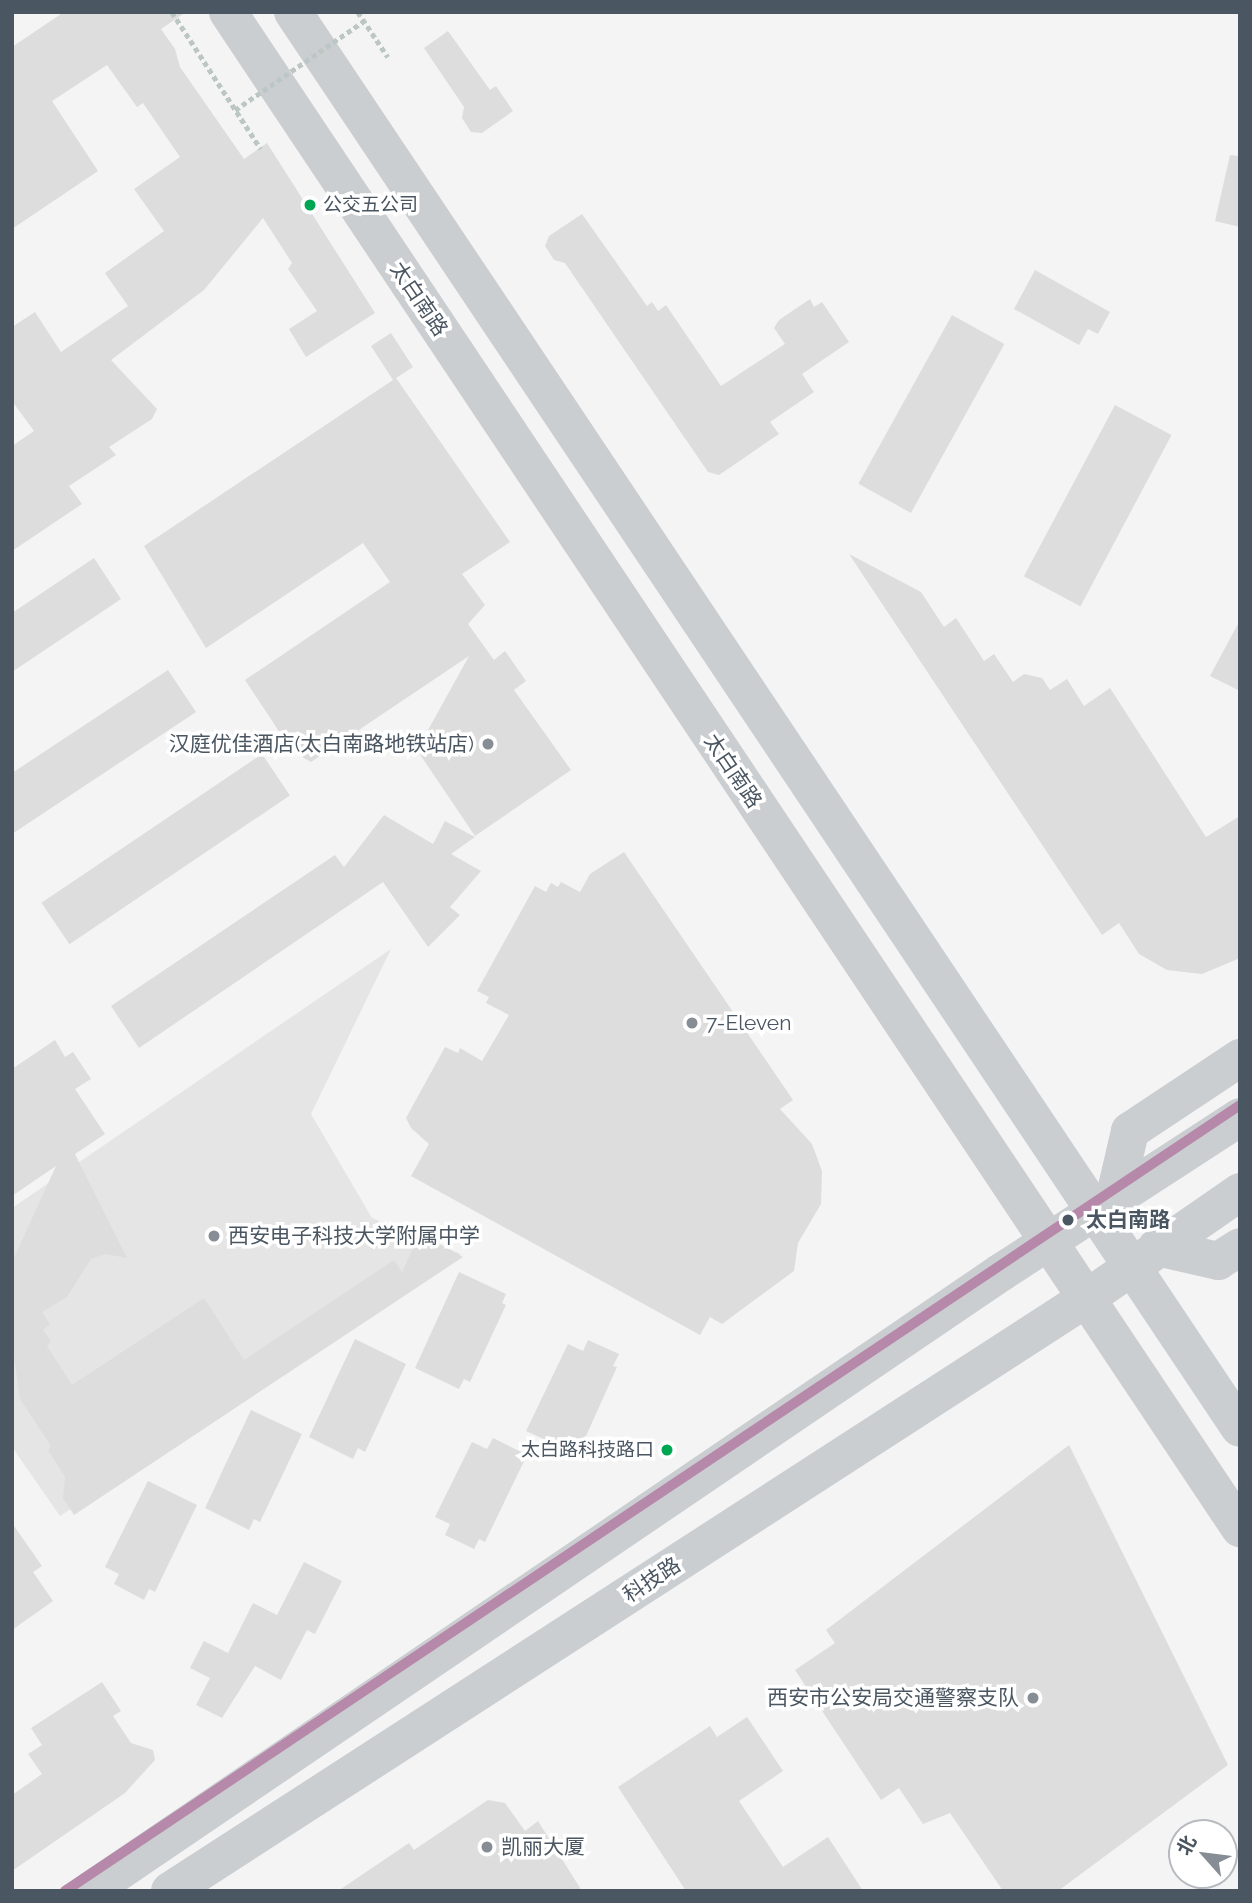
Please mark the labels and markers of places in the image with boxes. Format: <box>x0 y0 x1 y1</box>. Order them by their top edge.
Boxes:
place label: 公交五公司 <box>323 194 418 216</box>
marker: 公交五公司 <box>303 198 317 212</box>
place label: 汉庭优佳酒店(太白南路地铁站店) <box>169 731 474 757</box>
marker: 汉庭优佳酒店(太白南路地铁站店) <box>480 736 496 752</box>
place label: 7-Eleven <box>706 1010 791 1036</box>
marker: 7-Eleven <box>684 1015 700 1031</box>
place label: 太白南路 <box>1086 1207 1170 1233</box>
marker: 太白南路 <box>1057 1209 1079 1231</box>
place label: 西安电子科技大学附属中学 <box>228 1223 480 1249</box>
marker: 西安电子科技大学附属中学 <box>206 1228 222 1244</box>
place label: 太白路科技路口 <box>521 1439 654 1461</box>
marker: 太白路科技路口 <box>660 1443 674 1457</box>
place label: 西安市公安局交通警察支队 <box>767 1685 1019 1711</box>
marker: 西安市公安局交通警察支队 <box>1025 1690 1041 1706</box>
place label: 凯丽大厦 <box>501 1834 585 1860</box>
marker: 凯丽大厦 <box>479 1839 495 1855</box>

